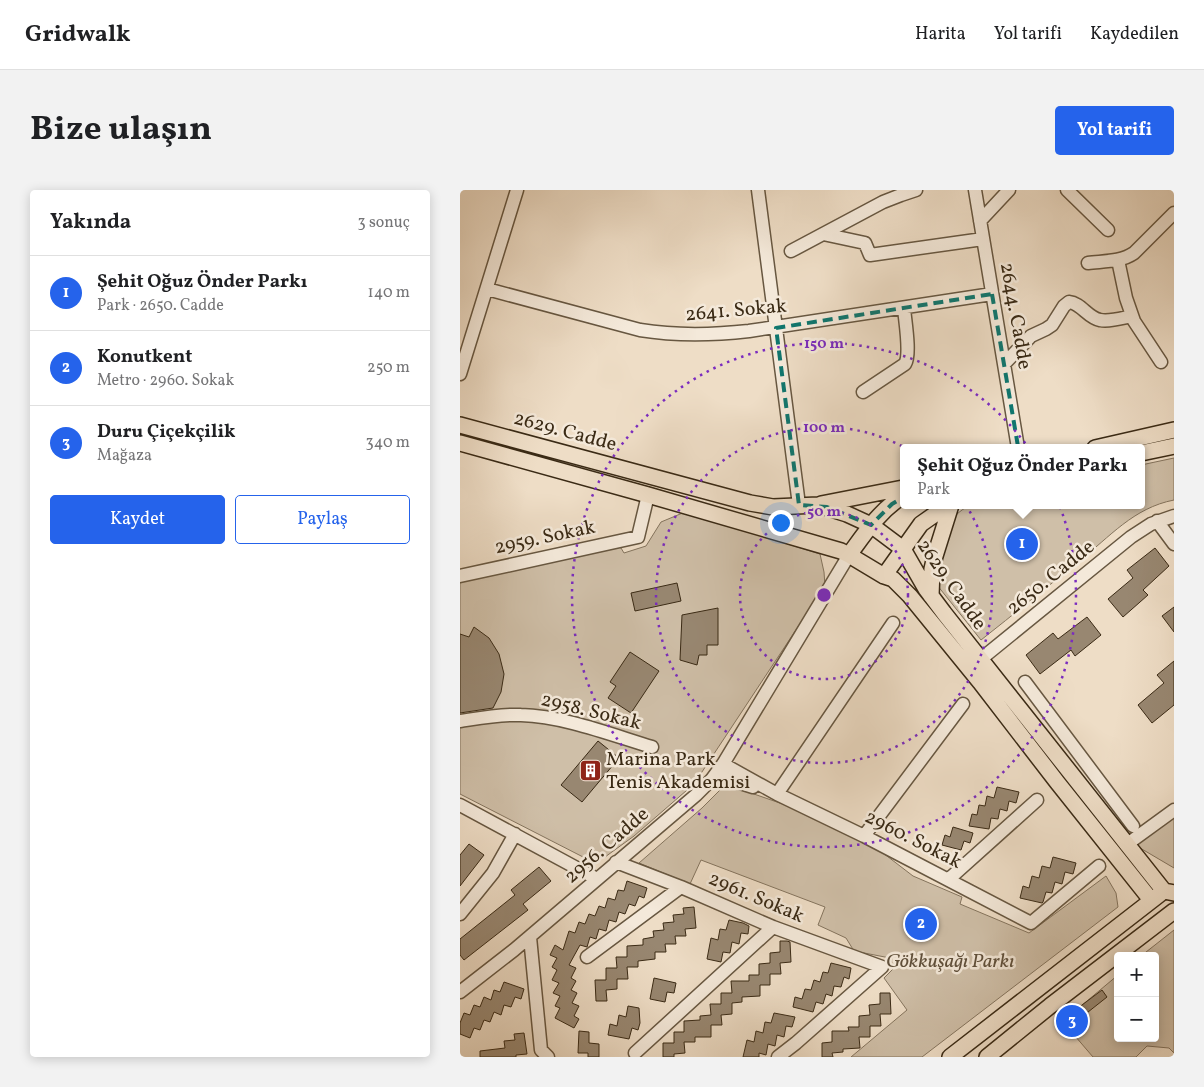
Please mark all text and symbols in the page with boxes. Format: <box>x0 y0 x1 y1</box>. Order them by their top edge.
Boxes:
text: Gridwalk <box>25 18 131 52</box>
text: Harita <box>915 22 966 47</box>
text: Yol tarifi <box>994 22 1062 47</box>
text: Kaydedilen <box>1090 22 1179 47</box>
text: Bize ulaşın <box>30 106 212 154</box>
button: Yol tarifi <box>1055 106 1174 155</box>
text: Yakında <box>50 208 131 237</box>
text: 3 sonuç <box>358 212 410 234</box>
street label: 2644. Cadde <box>992 260 1038 372</box>
text: Şehit Oğuz Önder Parkı <box>97 269 307 295</box>
text: 1 <box>63 282 69 304</box>
text: 140 m <box>368 282 410 304</box>
street label: 2641. Sokak <box>684 293 788 329</box>
text: Park · 2650. Cadde <box>97 295 224 317</box>
text: 150 m <box>804 334 844 355</box>
text: Konutkent <box>97 344 192 370</box>
text: 2 <box>62 357 70 379</box>
text: 250 m <box>367 357 410 379</box>
text: Metro · 2960. Sokak <box>97 370 234 392</box>
street label: 2629. Cadde <box>510 405 620 459</box>
text: 100 m <box>803 418 846 439</box>
text: Duru Çiçekçilik <box>97 419 236 445</box>
text: 3 <box>62 432 70 454</box>
text: 340 m <box>366 432 410 454</box>
popup <box>900 444 1145 509</box>
text: Mağaza <box>97 445 152 467</box>
text: Şehit Oğuz Önder Parkı <box>917 453 1128 479</box>
text: Park <box>917 479 950 501</box>
button: Kaydet <box>50 495 225 544</box>
button: Paylaş <box>235 495 410 544</box>
text: 50 m <box>807 502 841 523</box>
your location <box>768 510 794 536</box>
street label: 2959. Sokak <box>492 514 598 562</box>
pin: 1 <box>1006 525 1038 563</box>
street label: 2629. Cadde <box>909 534 993 636</box>
street label: 2650. Cadde <box>1001 534 1101 622</box>
centre of rings <box>815 586 833 604</box>
street label: 2958. Sokak <box>538 686 644 738</box>
place label: Marina Park Tenis Akademisi <box>606 746 750 797</box>
building icon: Marina Park Tenis Akademisi <box>578 759 602 783</box>
street label: 2956. Cadde <box>558 801 656 891</box>
street label: 2960. Sokak <box>859 804 967 877</box>
street label: 2961. Sokak <box>704 865 808 931</box>
pin: 2 <box>905 905 937 943</box>
park label: Gökkuşağı Parkı <box>886 948 1014 976</box>
map controls <box>1114 952 1159 1042</box>
button: + <box>1114 952 1159 997</box>
button: − <box>1114 997 1159 1042</box>
pin: 3 <box>1056 1002 1088 1040</box>

